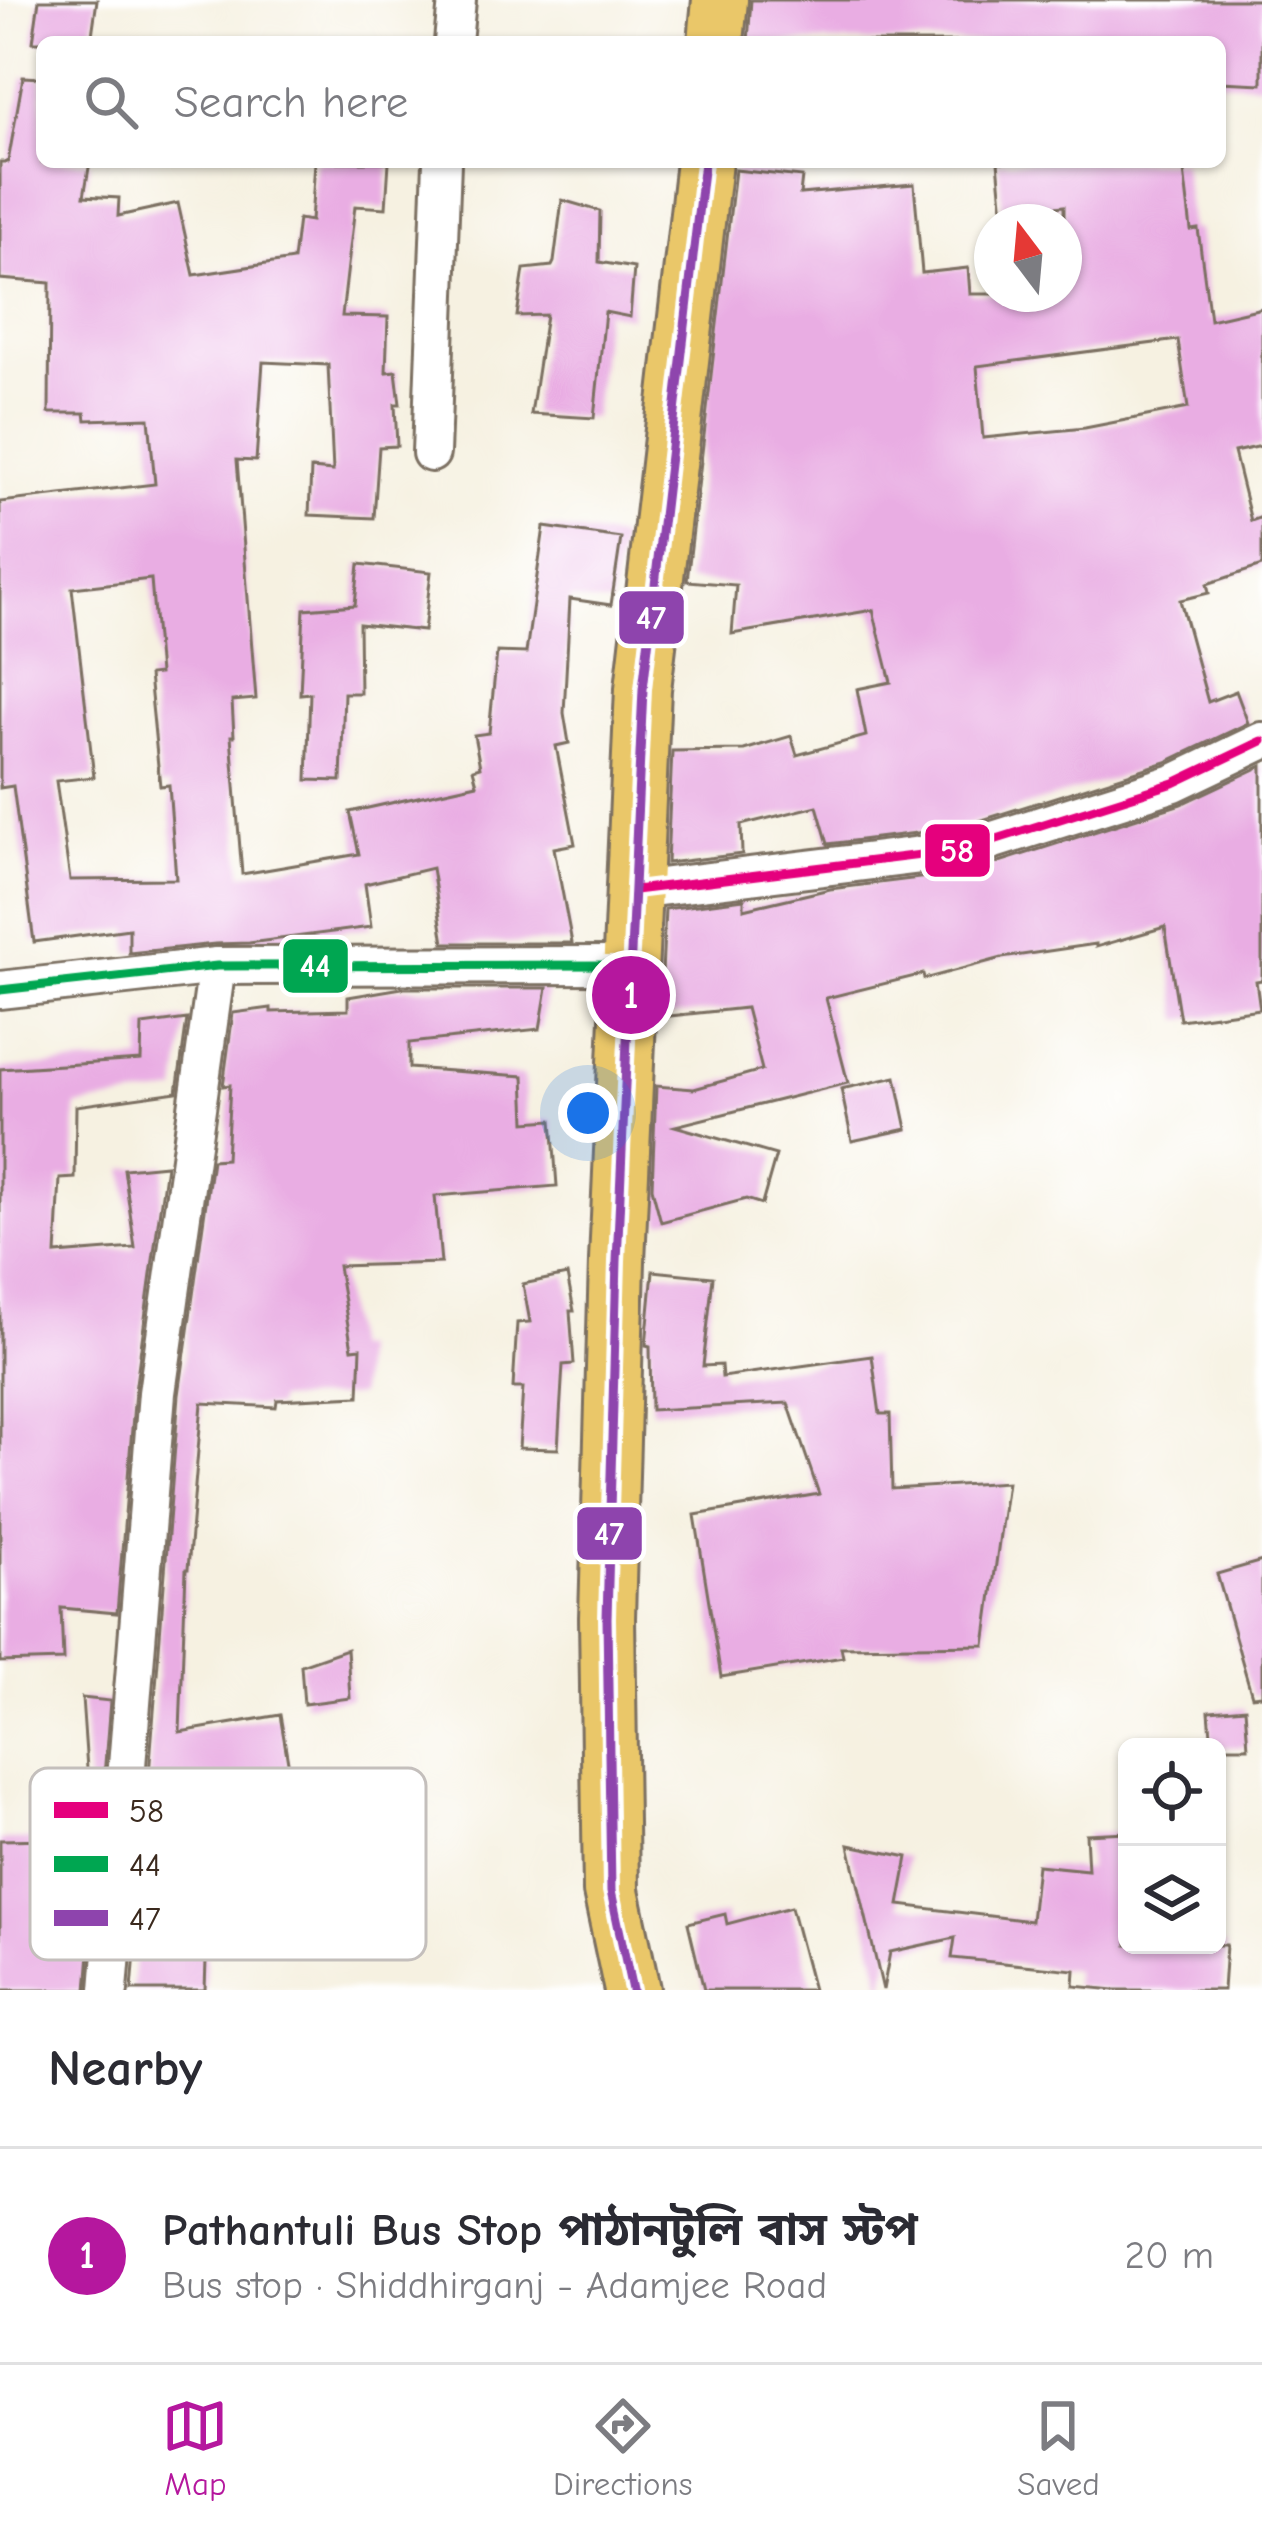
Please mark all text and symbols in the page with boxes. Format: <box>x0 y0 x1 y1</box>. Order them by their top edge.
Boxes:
search box <box>36 36 1226 168</box>
icon: search <box>78 69 144 135</box>
text: Search here <box>174 76 408 128</box>
north arrow <box>974 204 1082 312</box>
line badge: 47 <box>617 589 686 646</box>
text: 47 <box>636 599 666 637</box>
line badge: 58 <box>923 822 992 879</box>
text: 58 <box>940 832 974 870</box>
line badge: 44 <box>281 937 350 995</box>
text: 44 <box>300 947 330 985</box>
pin: 1 <box>592 950 670 1040</box>
your location <box>558 1083 618 1143</box>
line badge: 47 <box>575 1505 644 1562</box>
text: 47 <box>594 1515 624 1553</box>
map controls <box>1118 1738 1226 1954</box>
button: locate <box>1118 1738 1226 1846</box>
legend <box>30 1768 426 1960</box>
text: 58 <box>129 1792 164 1830</box>
text: 44 <box>129 1846 161 1884</box>
button: layers <box>1118 1846 1226 1954</box>
text: 47 <box>129 1900 161 1938</box>
text: Nearby <box>48 2039 202 2098</box>
text: Pathantuli Bus Stop পাঠানটুলি বাস স্টপ <box>162 2204 918 2256</box>
text: 1 <box>79 2233 95 2278</box>
text: 20 m <box>1125 2233 1214 2278</box>
text: Bus stop · Shiddhirganj - Adamjee Road <box>162 2263 827 2308</box>
tab: Map <box>162 2393 228 2503</box>
tab: Directions <box>553 2393 693 2503</box>
tab: Saved <box>1017 2393 1100 2503</box>

